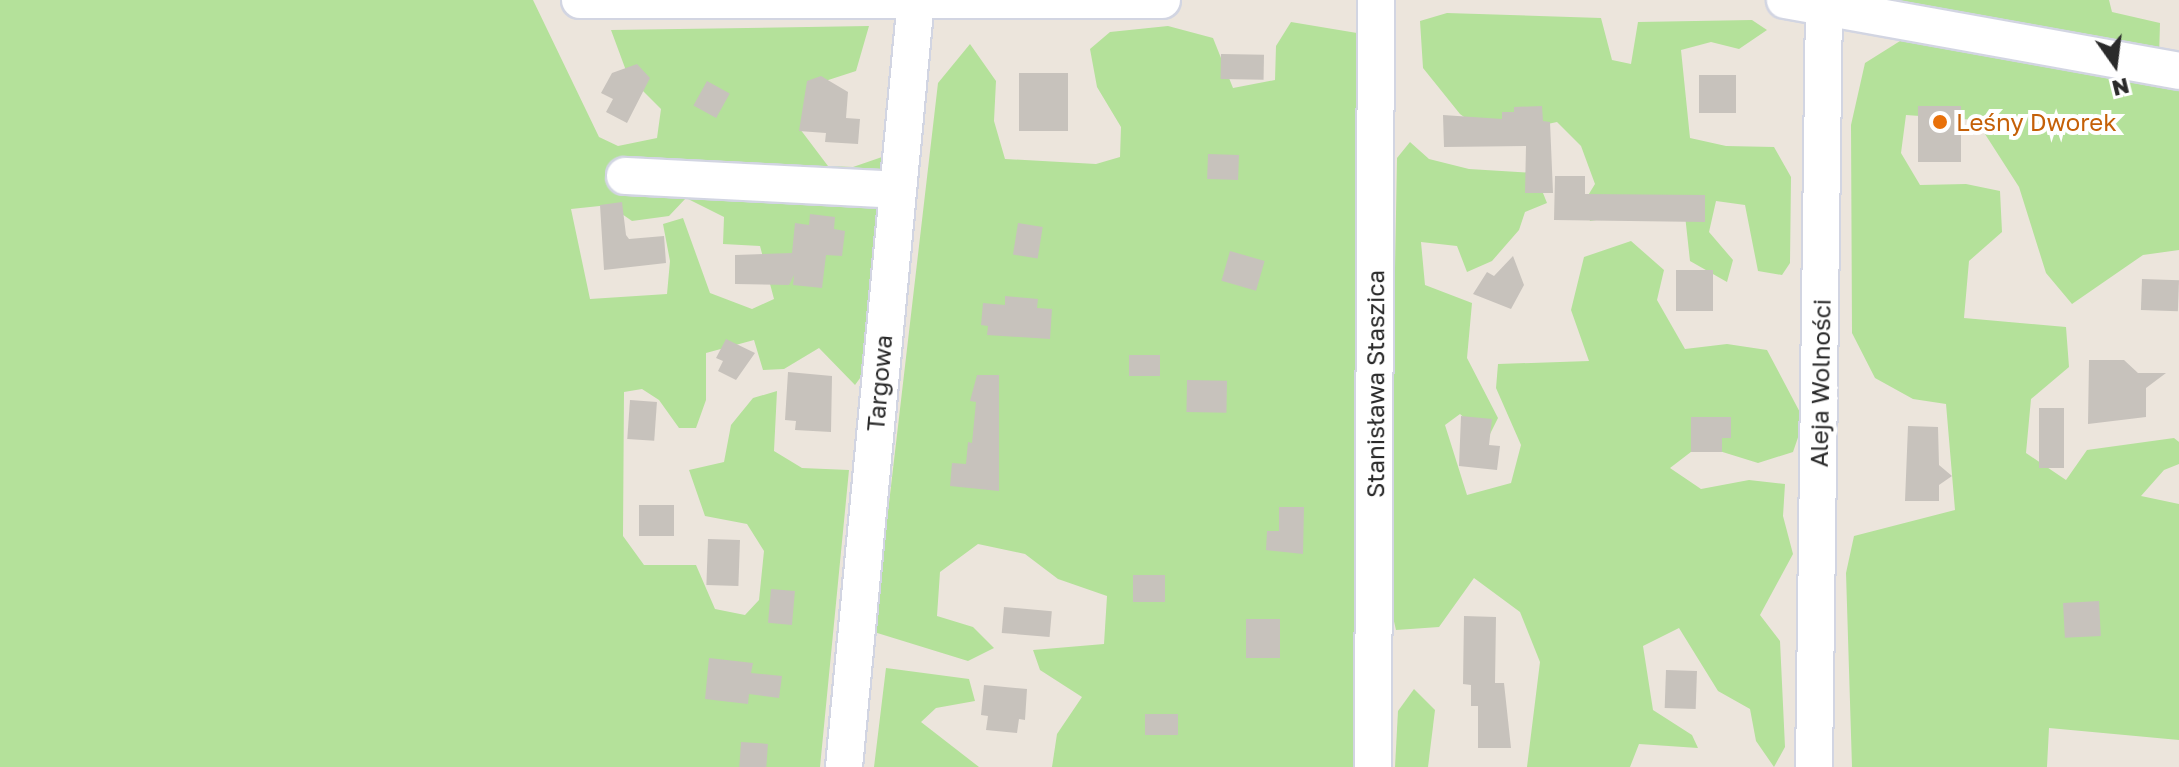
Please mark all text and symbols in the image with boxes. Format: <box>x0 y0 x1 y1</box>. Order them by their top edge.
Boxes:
north arrow <box>2075 24 2155 104</box>
text: N <box>2110 73 2132 103</box>
place label: Leśny Dworek <box>1956 108 2117 136</box>
marker: Leśny Dworek <box>1931 113 1949 131</box>
street label: Stanisława Staszica <box>1361 270 1389 498</box>
street label: Aleja Wolności <box>1804 299 1836 467</box>
street label: Targowa <box>860 334 898 432</box>

